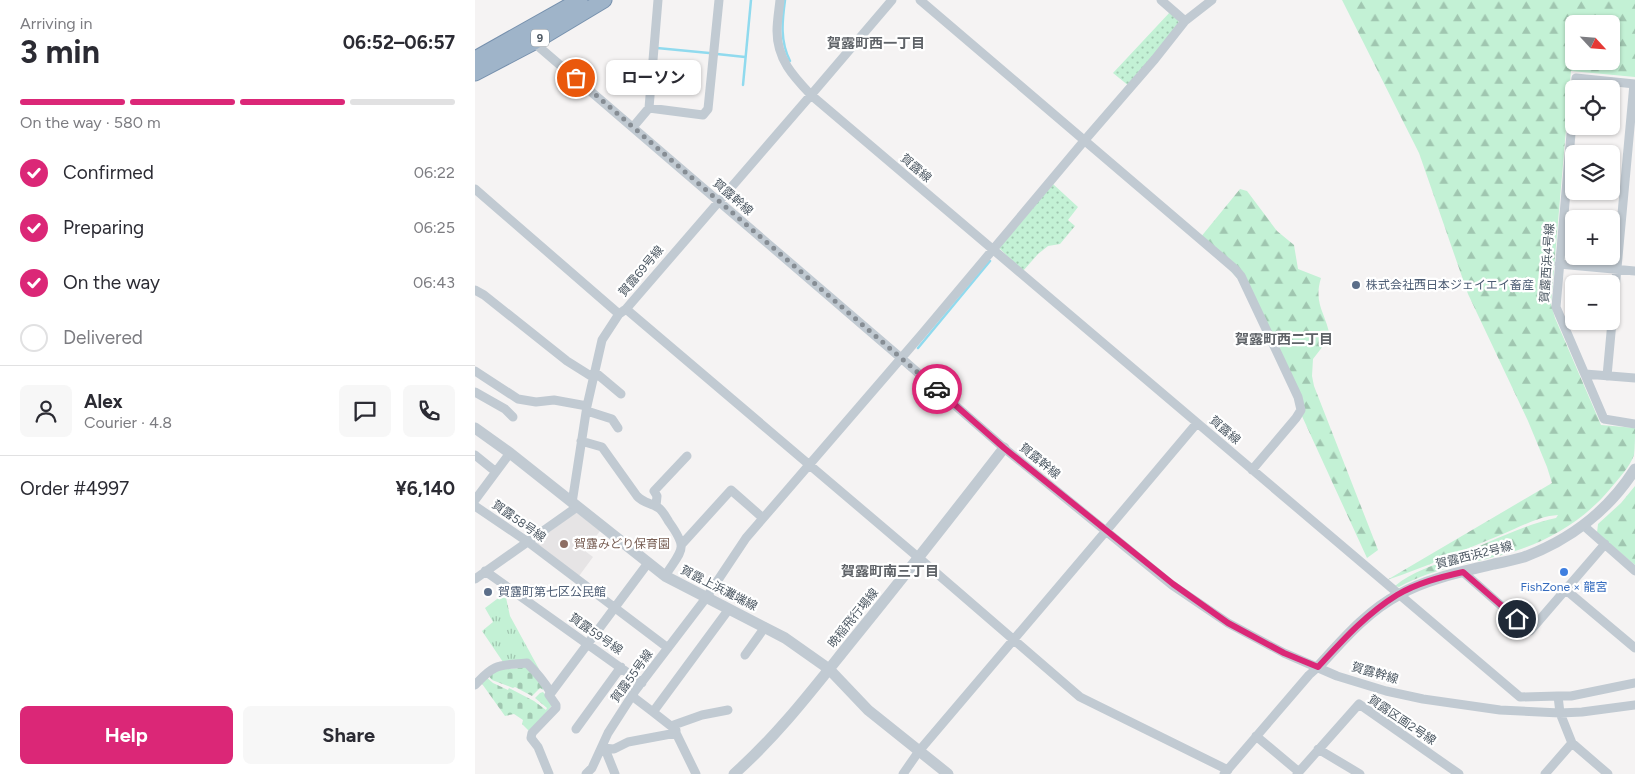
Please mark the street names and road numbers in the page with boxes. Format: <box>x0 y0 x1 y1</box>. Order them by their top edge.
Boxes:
road number: 9 <box>531 29 549 46</box>
street label: 賀露線 <box>898 151 934 185</box>
street label: 賀露幹線 <box>710 176 756 218</box>
street label: 賀露西浜4号線 <box>1537 223 1557 303</box>
street label: 賀露69号線 <box>616 243 666 299</box>
street label: 賀露線 <box>1207 413 1243 447</box>
street label: 賀露幹線 <box>1017 440 1063 482</box>
street label: 賀露58号線 <box>489 497 549 545</box>
street label: 賀露西浜2号線 <box>1434 539 1514 571</box>
street label: 賀露上浜灘端線 <box>678 563 760 613</box>
street label: 晩稲飛行場線 <box>825 586 881 650</box>
street label: 賀露59号線 <box>567 611 625 657</box>
street label: 賀露55号線 <box>608 647 656 705</box>
street label: 賀露幹線 <box>1350 660 1400 686</box>
street label: 賀露区画2号線 <box>1365 692 1439 748</box>

